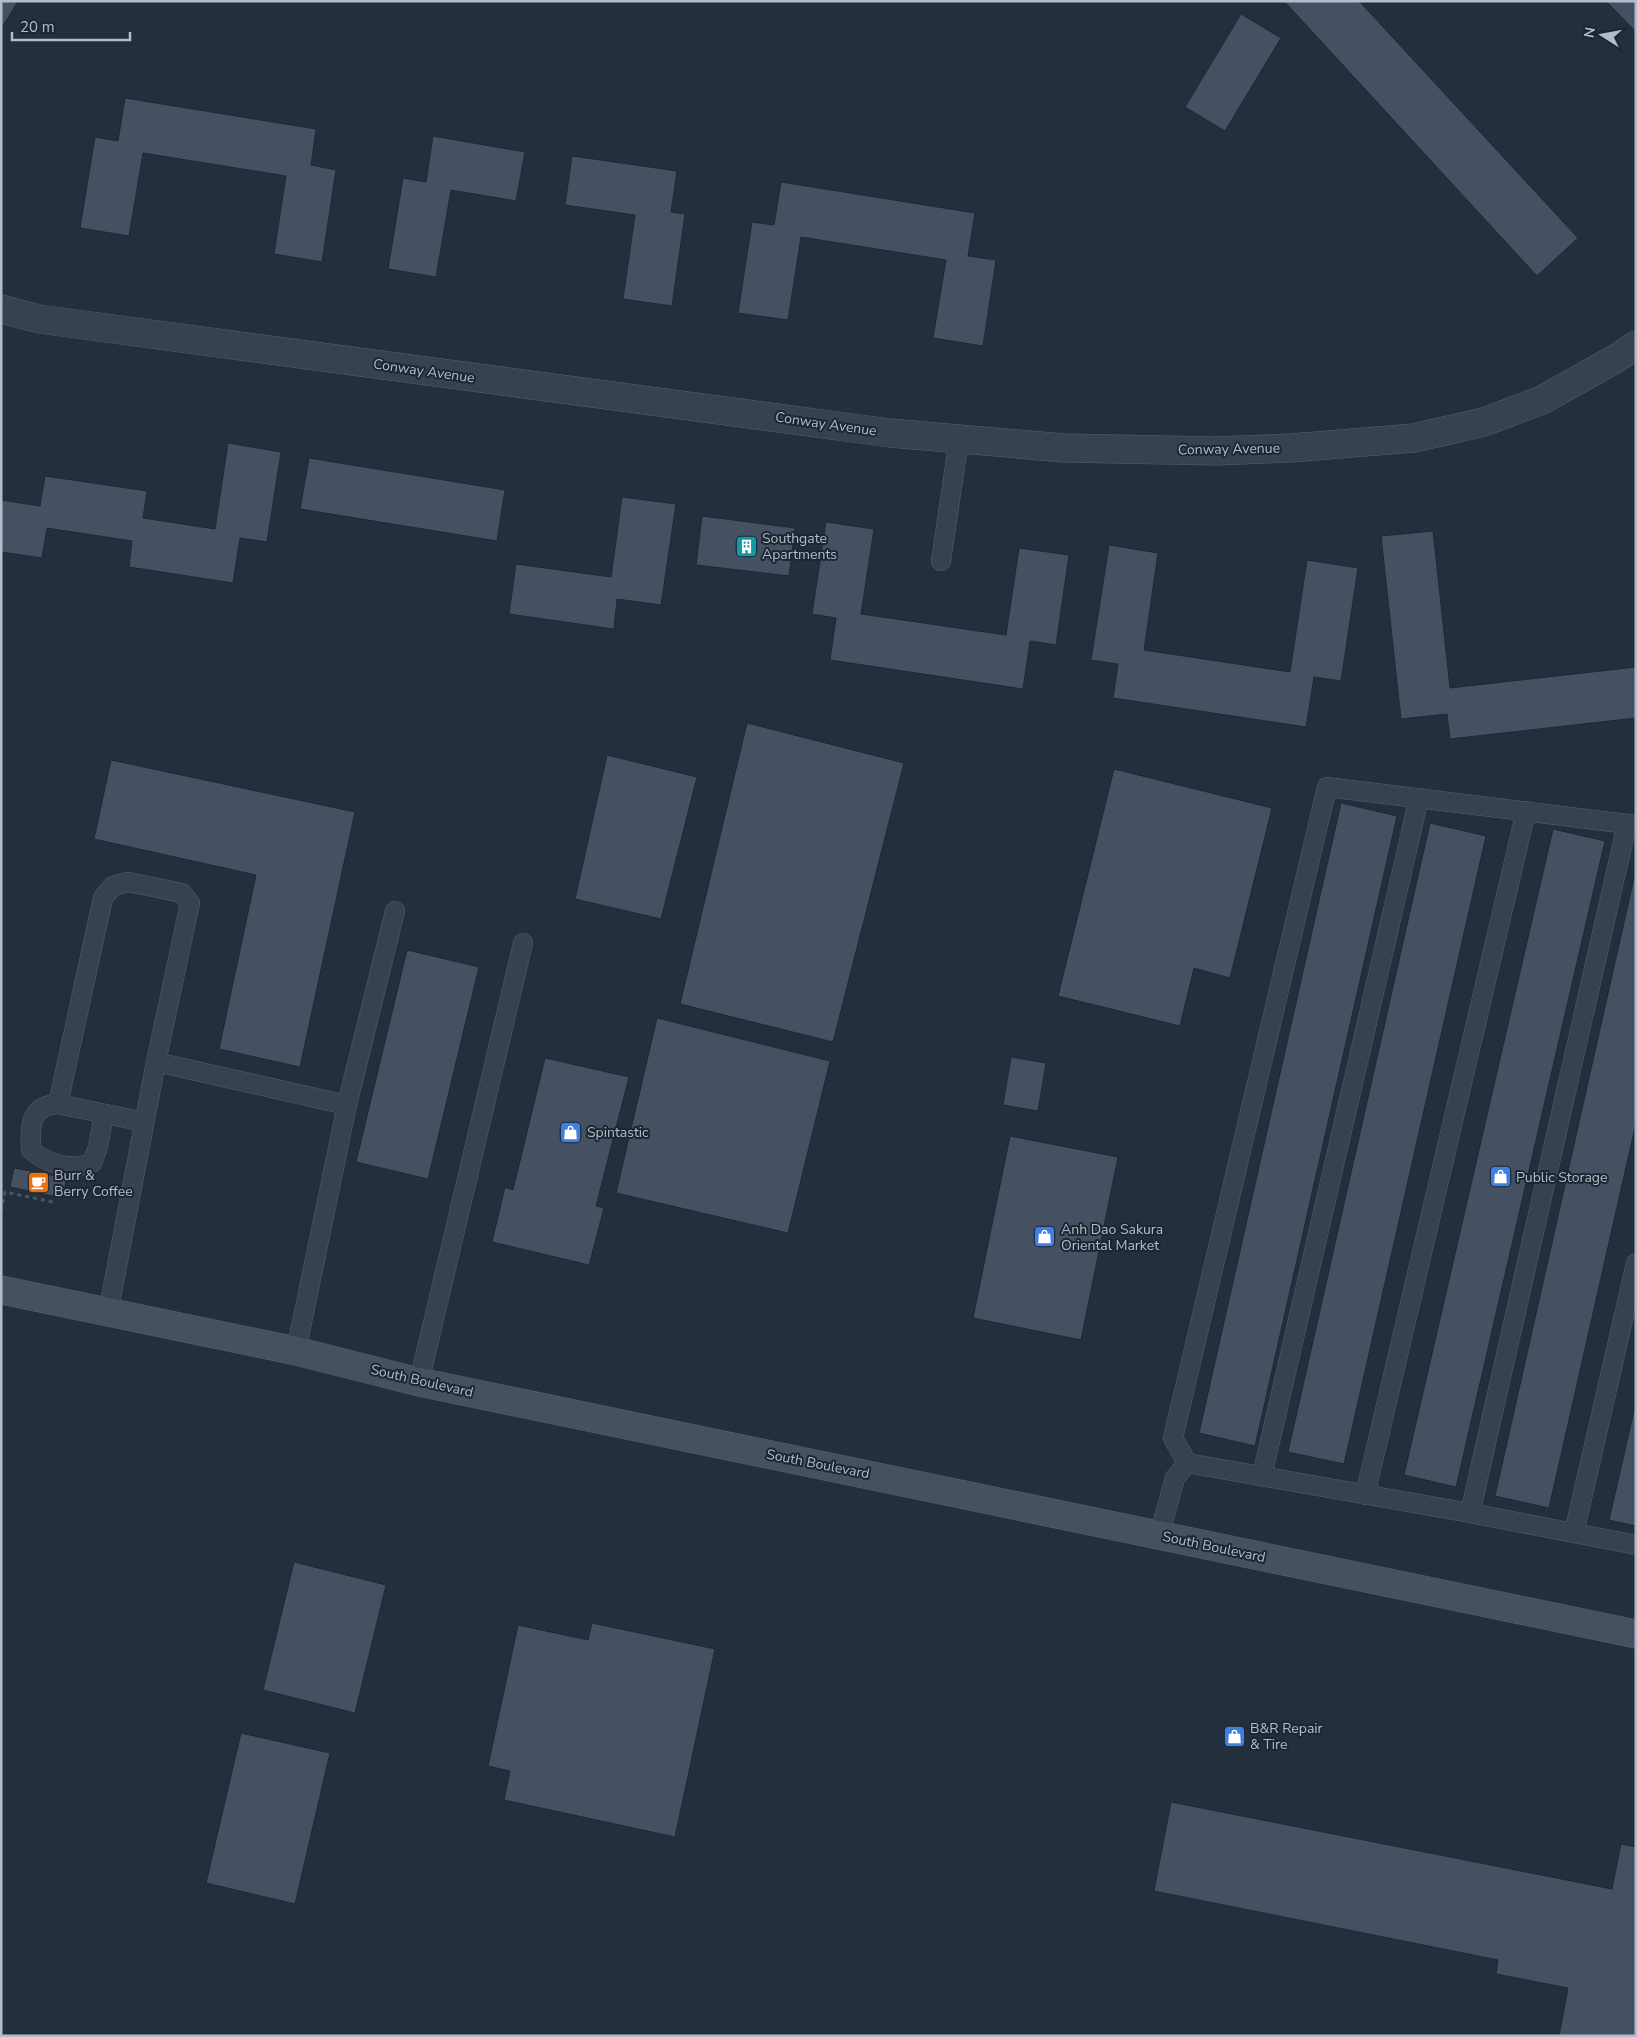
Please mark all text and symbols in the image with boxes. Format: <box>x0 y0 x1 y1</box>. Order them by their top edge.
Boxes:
scale bar <box>12 10 130 42</box>
north arrow <box>1577 10 1627 60</box>
text: 20 m <box>20 17 55 37</box>
text: N <box>1579 26 1600 40</box>
street label: Conway Avenue <box>372 354 476 388</box>
street label: Conway Avenue <box>774 407 878 441</box>
street label: Conway Avenue <box>1178 439 1280 459</box>
place label: Southgate Apartments <box>762 529 837 564</box>
building icon: Southgate Apartments <box>734 534 758 558</box>
shop icon: Spintastic <box>559 1120 583 1144</box>
place label: Spintastic <box>587 1123 649 1142</box>
shop icon: Public Storage <box>1488 1165 1512 1189</box>
place label: Burr & Berry Coffee <box>54 1166 133 1201</box>
place label: Public Storage <box>1516 1168 1607 1187</box>
cafe icon: Burr & Berry Coffee <box>26 1171 50 1195</box>
place label: Anh Dao Sakura Oriental Market <box>1061 1220 1163 1255</box>
shop icon: Anh Dao Sakura Oriental Market <box>1033 1225 1057 1249</box>
street label: South Boulevard <box>369 1360 475 1402</box>
street label: South Boulevard <box>765 1445 871 1483</box>
street label: South Boulevard <box>1161 1527 1267 1567</box>
place label: B&R Repair & Tire <box>1250 1719 1323 1754</box>
shop icon: B&R Repair & Tire <box>1222 1724 1246 1748</box>

